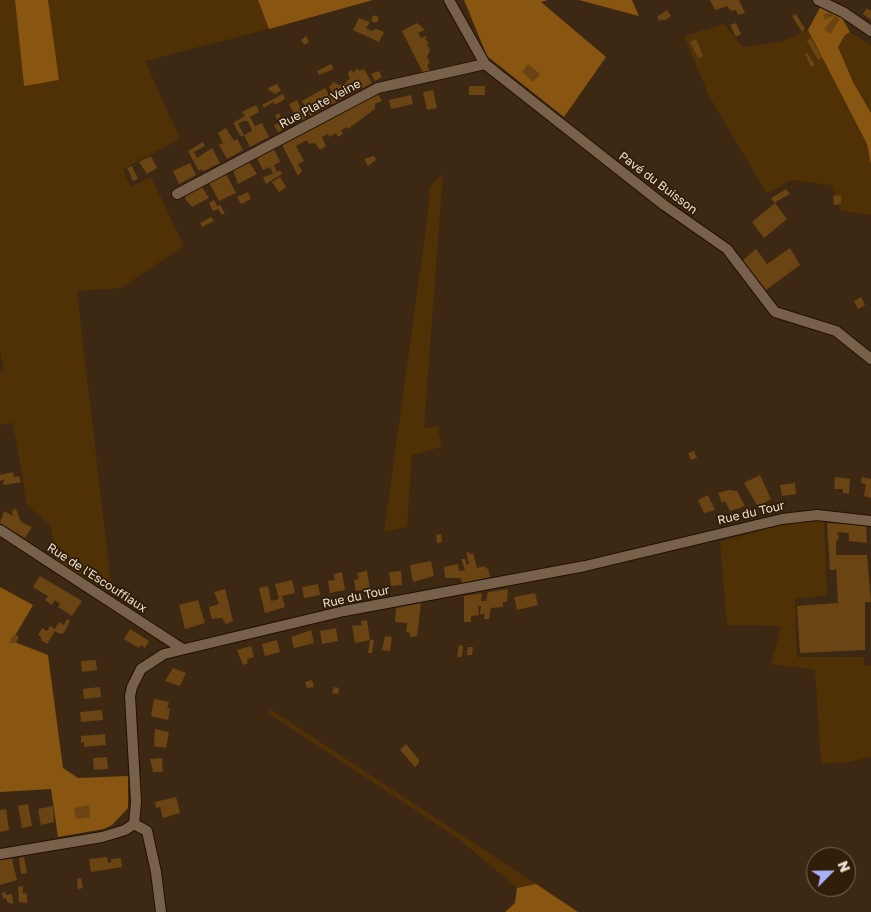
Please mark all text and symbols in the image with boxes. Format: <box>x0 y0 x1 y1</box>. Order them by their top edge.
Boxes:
street label: Rue Plate Veine <box>277 76 363 132</box>
street label: Pavé du Buisson <box>616 149 700 217</box>
street label: Rue du Tour <box>716 498 786 528</box>
street label: Rue de l'Escouffiaux <box>44 540 150 616</box>
street label: Rue du Tour <box>321 583 391 611</box>
north arrow <box>806 847 856 897</box>
text: N <box>834 858 854 875</box>

